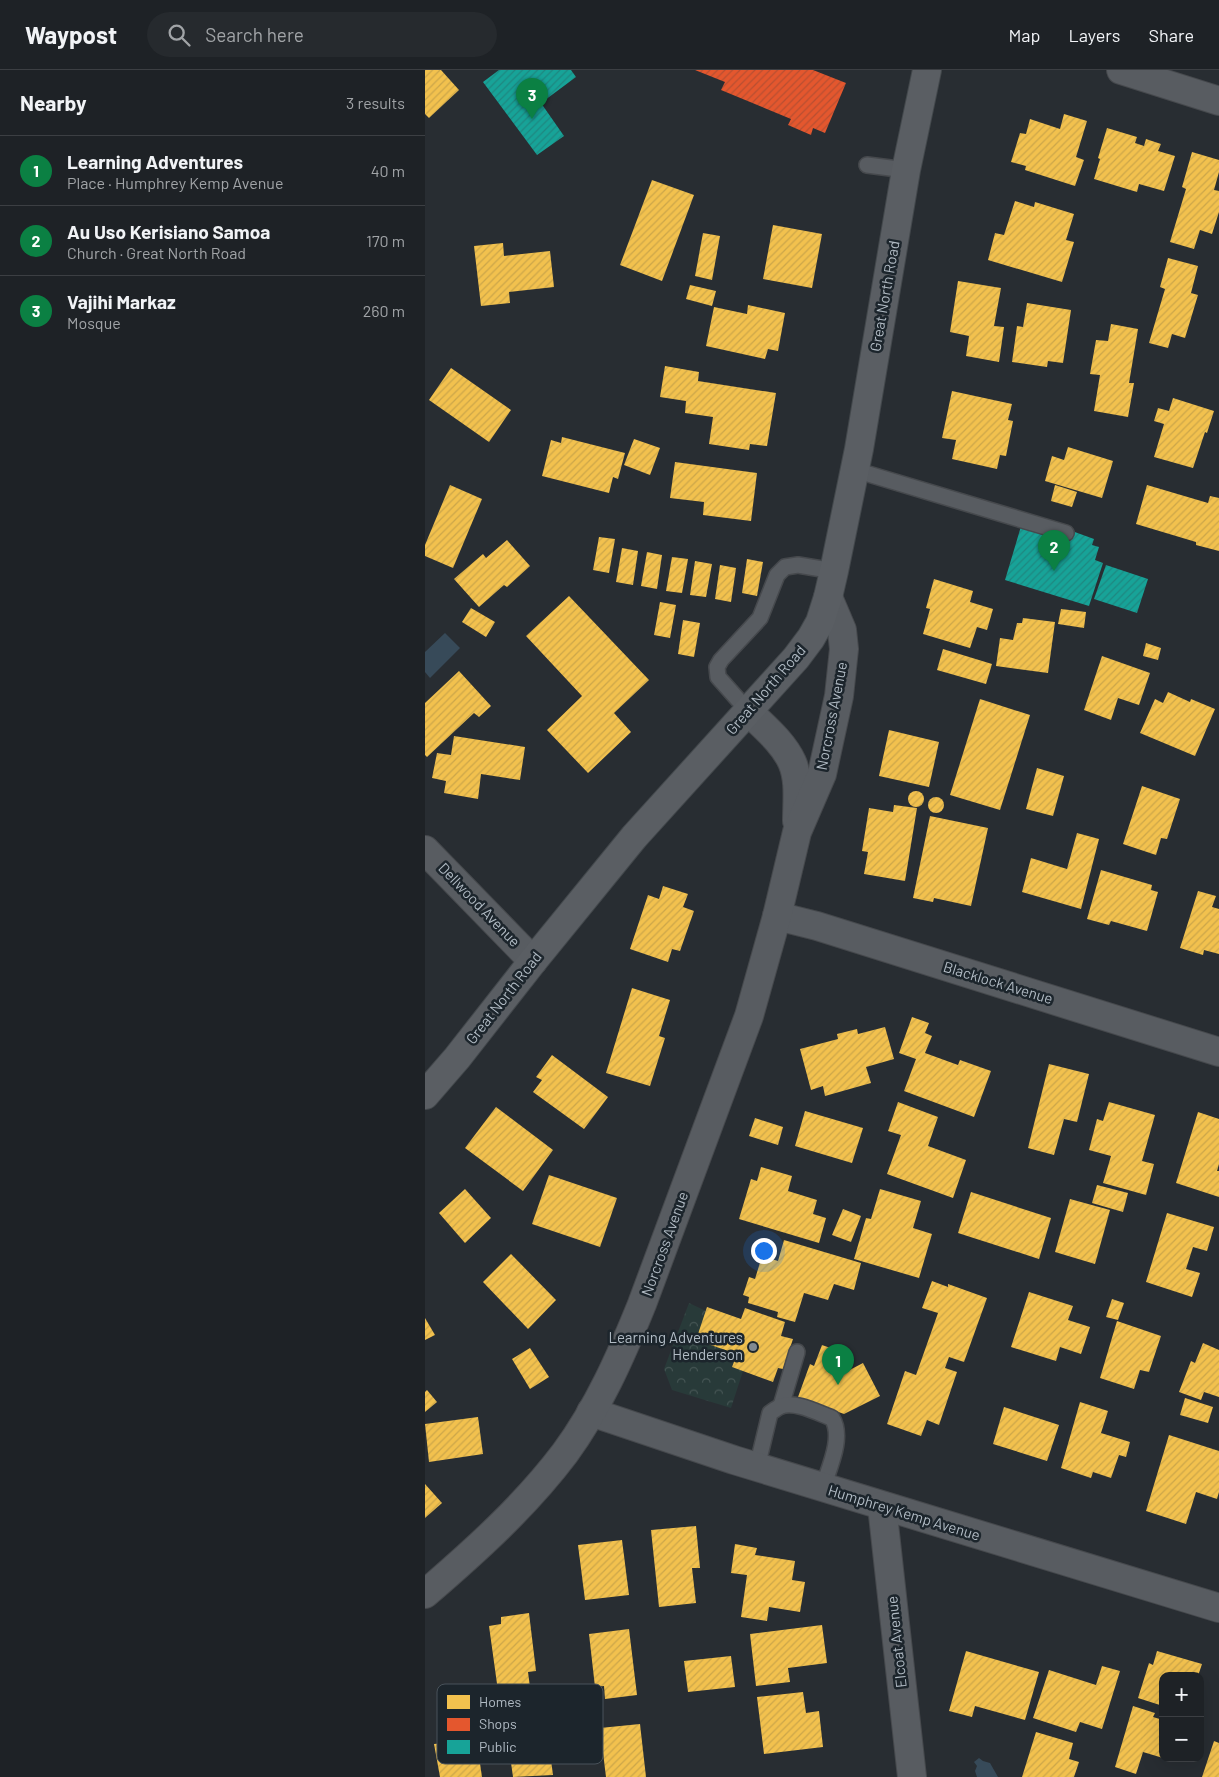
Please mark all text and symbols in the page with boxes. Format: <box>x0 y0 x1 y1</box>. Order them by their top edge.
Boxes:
search box <box>147 12 497 57</box>
text: Waypost <box>25 20 117 49</box>
icon: search <box>165 21 193 49</box>
text: Search here <box>205 23 304 46</box>
text: Map <box>1008 24 1040 46</box>
text: Layers <box>1068 24 1121 46</box>
text: Share <box>1149 24 1194 46</box>
pin: 3 <box>516 78 548 119</box>
text: Nearby <box>20 90 86 115</box>
text: 3 results <box>346 93 405 112</box>
text: Learning Adventures <box>67 150 243 173</box>
text: 1 <box>33 161 39 180</box>
text: 40 m <box>371 161 405 180</box>
text: Place · Humphrey Kemp Avenue <box>67 173 283 192</box>
text: Au Uso Kerisiano Samoa <box>67 220 270 243</box>
text: 2 <box>32 231 40 250</box>
text: 170 m <box>366 231 405 250</box>
street label: Great North Road <box>865 239 903 353</box>
text: Church · Great North Road <box>67 243 246 262</box>
text: Vajihi Markaz <box>67 290 176 313</box>
text: 3 <box>32 301 40 320</box>
text: 260 m <box>363 301 405 320</box>
text: Mosque <box>67 313 121 332</box>
pin: 2 <box>1038 530 1070 571</box>
street label: Great North Road <box>722 641 809 738</box>
street label: Norcross Avenue <box>812 660 850 771</box>
street label: Dellwood Avenue <box>435 859 524 950</box>
street label: Great North Road <box>462 948 545 1047</box>
street label: Blacklock Avenue <box>941 957 1055 1007</box>
street label: Norcross Avenue <box>637 1189 691 1298</box>
your location <box>751 1238 777 1264</box>
place label: Learning Adventures Henderson <box>608 1328 743 1363</box>
marker: Learning Adventures Henderson <box>747 1341 759 1353</box>
pin: 1 <box>822 1344 854 1385</box>
street label: Humphrey Kemp Avenue <box>826 1480 982 1544</box>
street label: Elcoat Avenue <box>882 1595 910 1689</box>
map controls <box>1159 1672 1204 1762</box>
button: + <box>1159 1672 1204 1717</box>
legend <box>437 1684 603 1764</box>
text: Homes <box>479 1693 522 1710</box>
text: Shops <box>479 1715 517 1732</box>
button: − <box>1159 1717 1204 1762</box>
text: Public <box>479 1738 517 1755</box>

